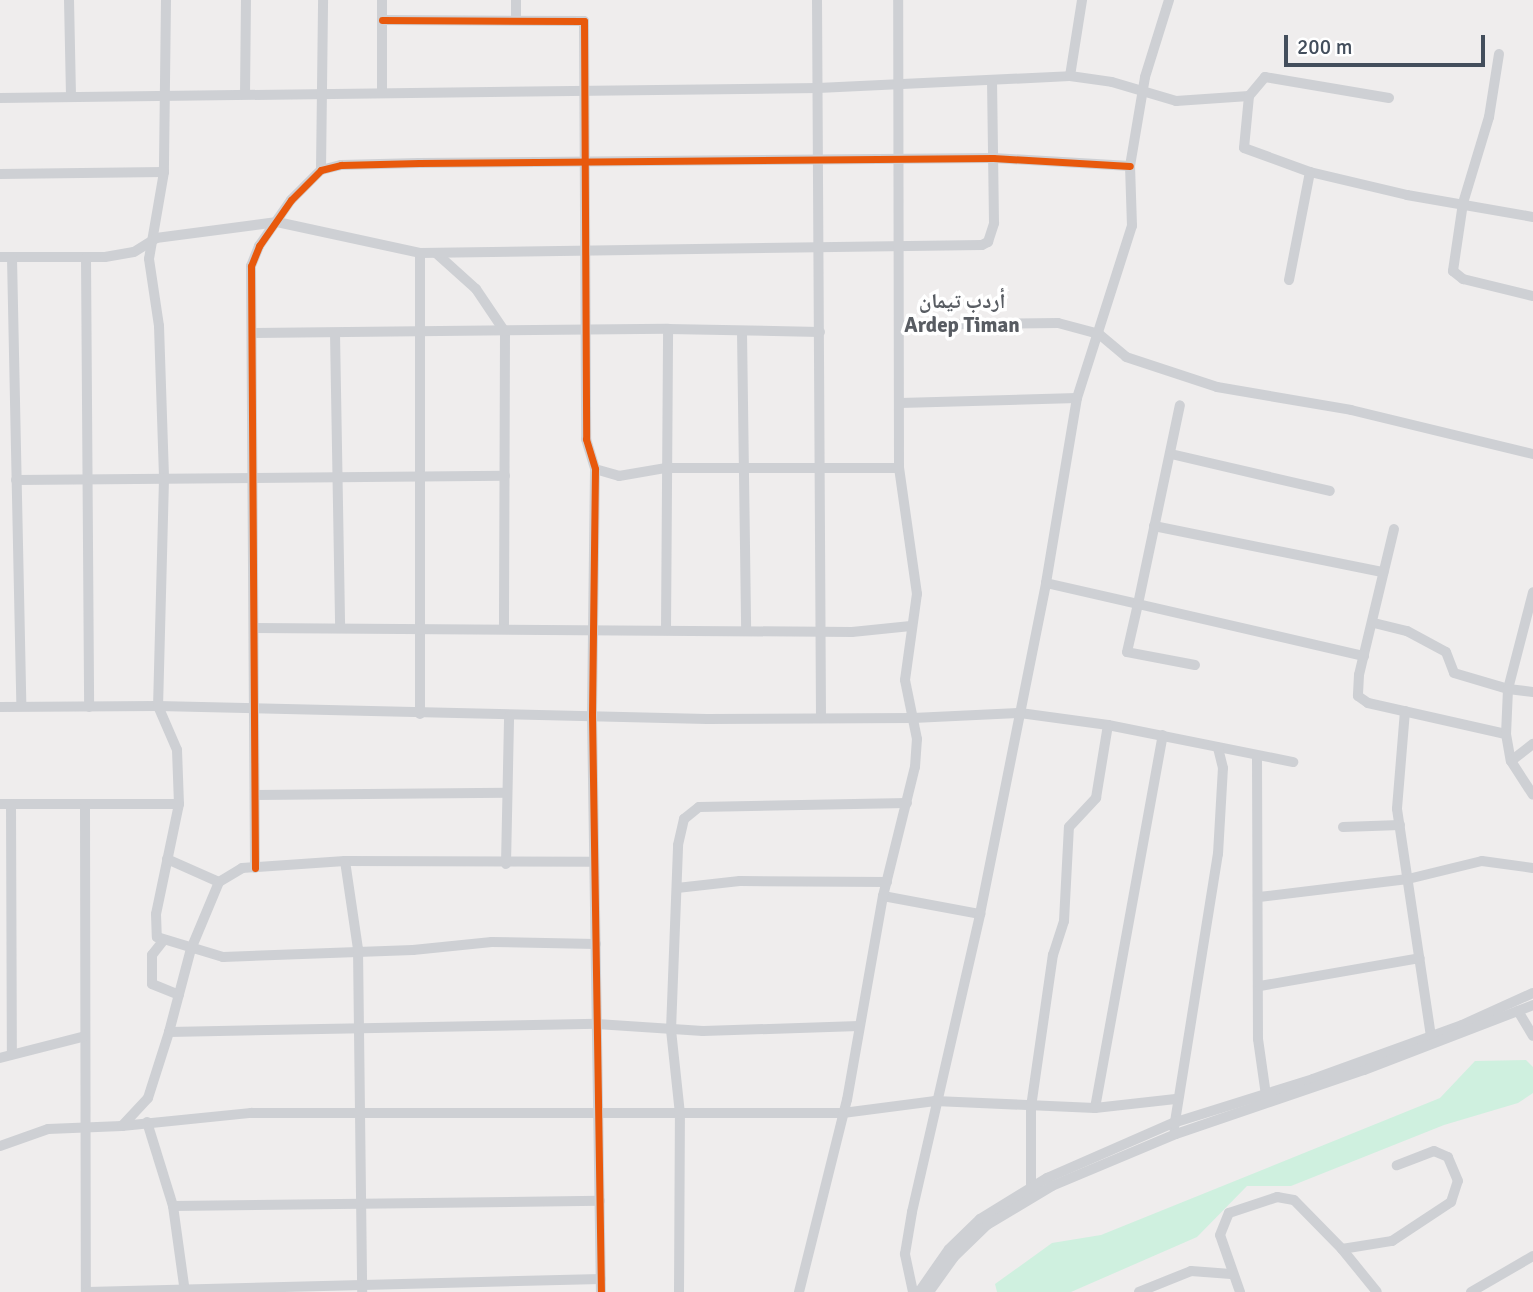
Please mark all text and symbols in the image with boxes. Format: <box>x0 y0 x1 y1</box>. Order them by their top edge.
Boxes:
scale bar <box>1288 21 1489 65</box>
text: 200 m <box>1297 34 1352 60</box>
district label: أردب تيمان Ardep Timan <box>904 288 1020 338</box>

